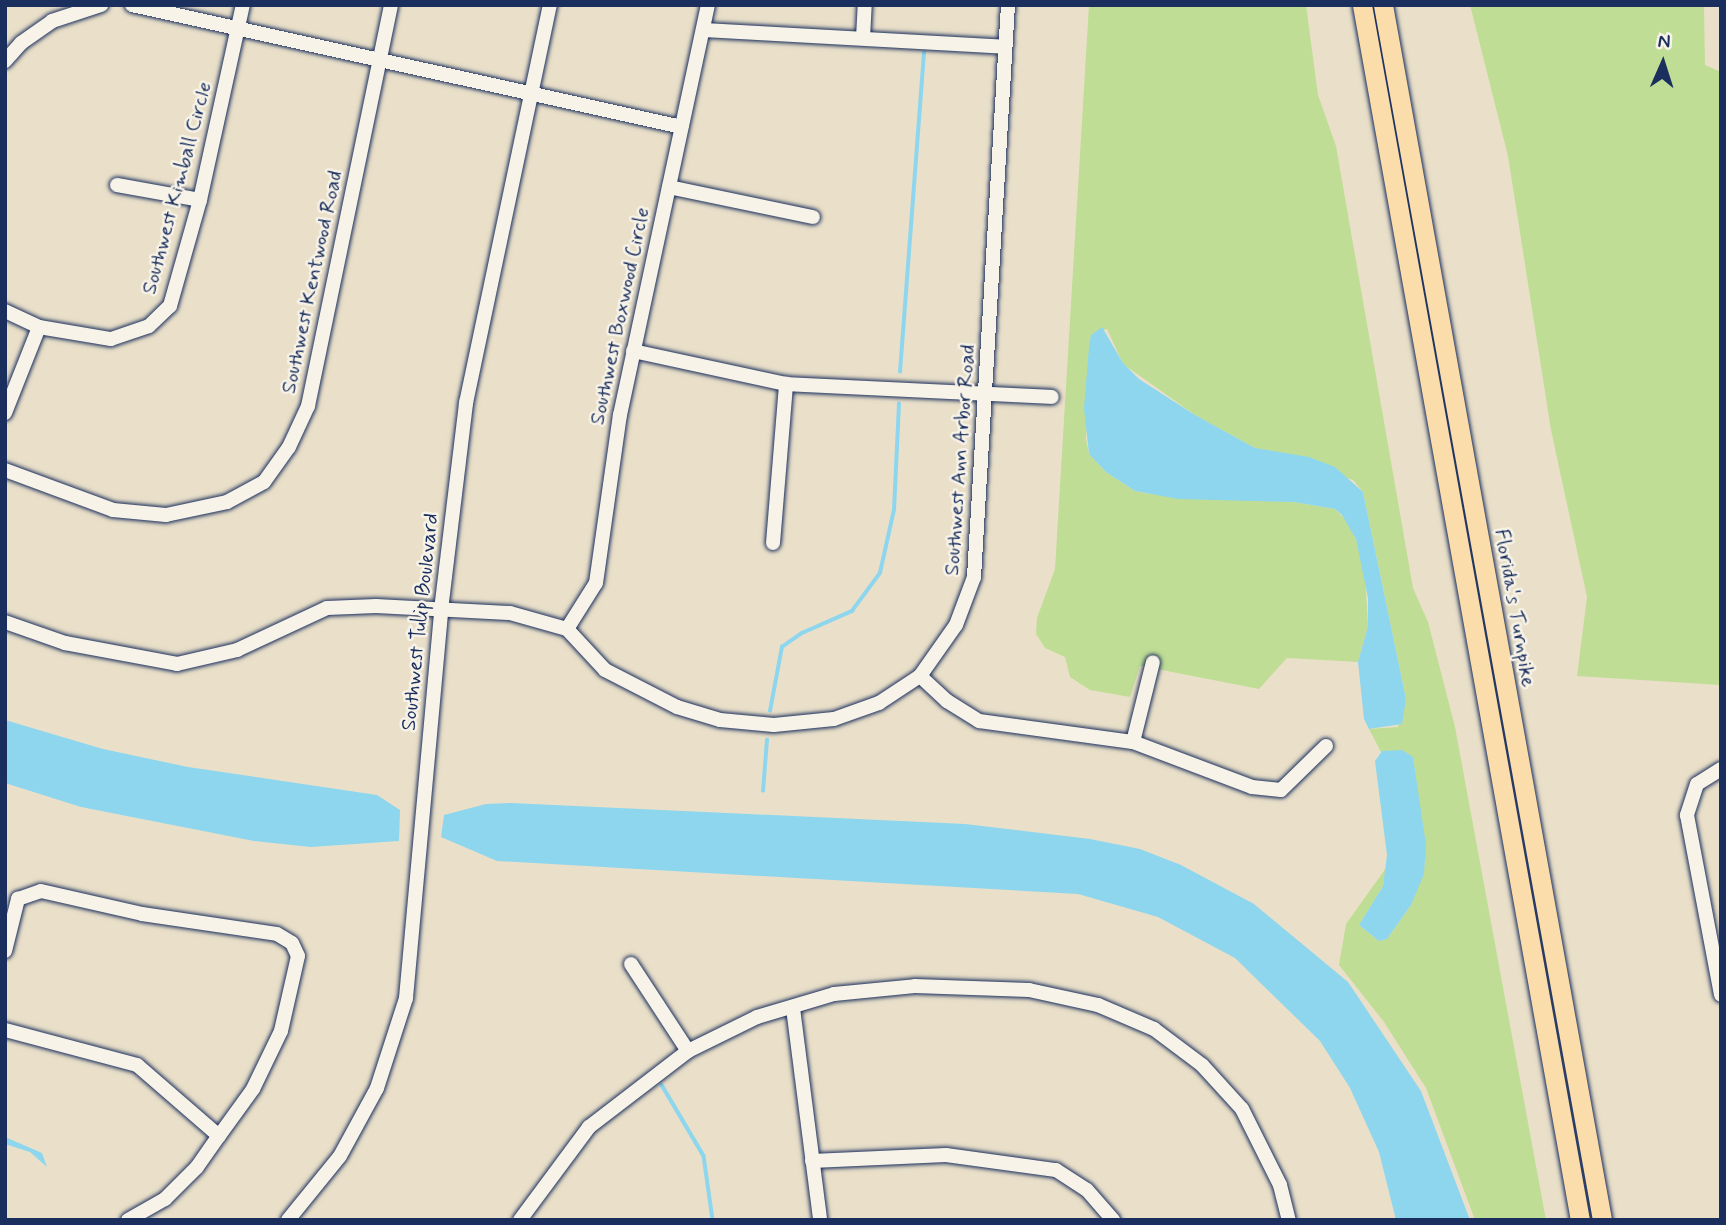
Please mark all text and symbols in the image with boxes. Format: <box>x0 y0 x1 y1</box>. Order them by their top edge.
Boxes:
north arrow <box>1628 28 1698 98</box>
text: N <box>1657 29 1671 54</box>
street label: Southwest Kimball Circle <box>136 79 218 297</box>
street label: Southwest Kentwood Road <box>276 169 348 395</box>
street label: Southwest Boxwood Circle <box>584 204 656 428</box>
street label: Southwest Ann Arbor Road <box>939 343 981 577</box>
street label: Southwest Tulip Boulevard <box>396 512 444 732</box>
street label: Florida's Turnpike <box>1489 527 1541 689</box>

